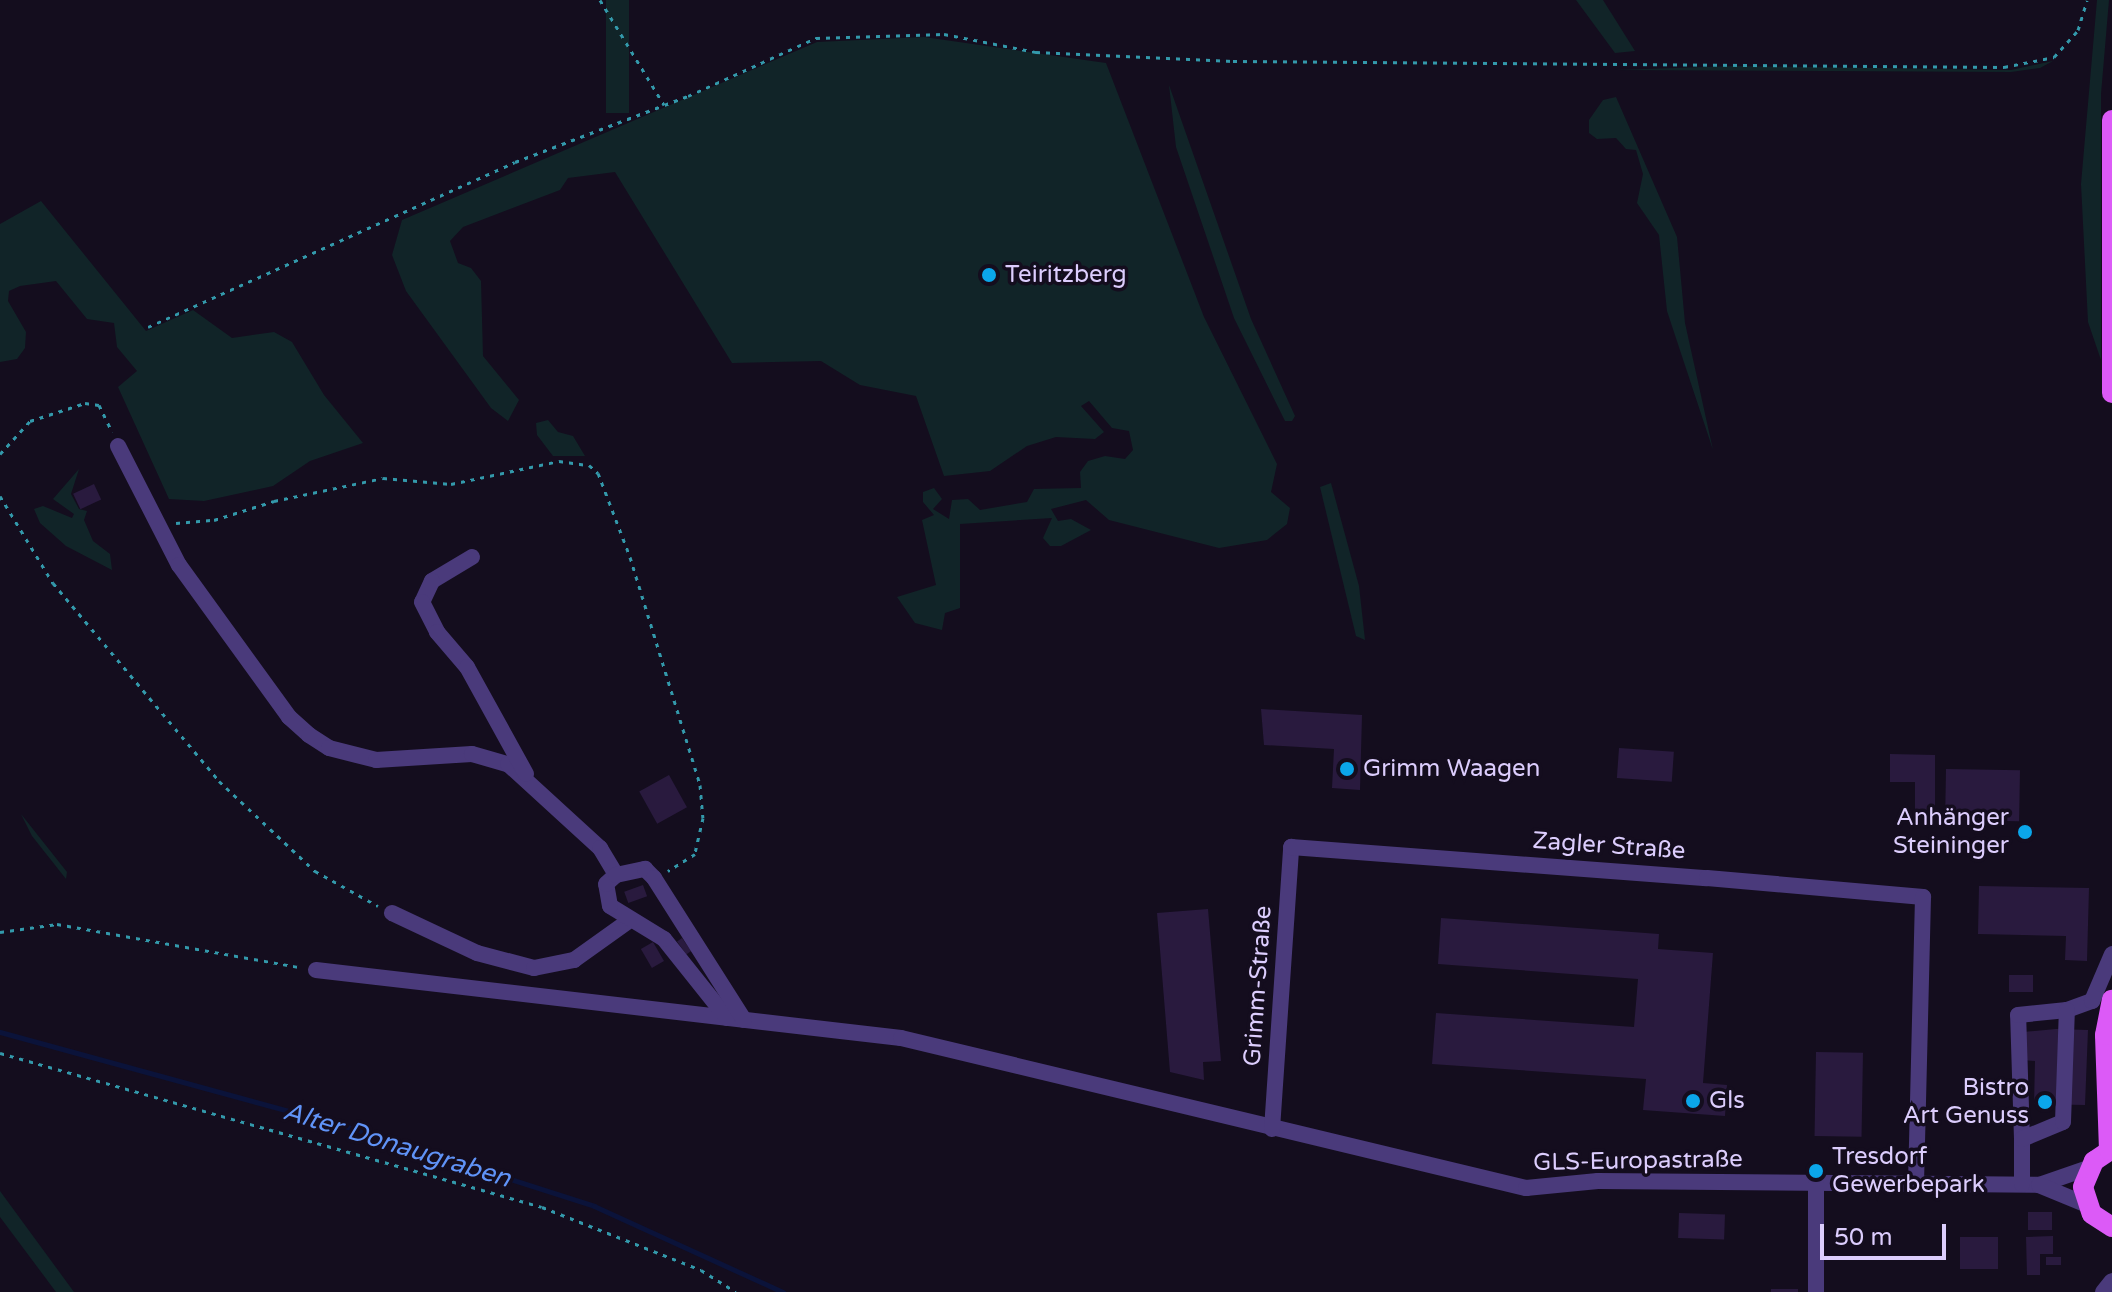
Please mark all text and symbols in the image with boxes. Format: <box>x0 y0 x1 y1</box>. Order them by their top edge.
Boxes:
place label: Teiritzberg <box>1005 261 1127 289</box>
marker: Teiritzberg <box>980 266 998 284</box>
place label: Grimm Waagen <box>1363 755 1540 783</box>
marker: Grimm Waagen <box>1338 760 1356 778</box>
place label: Anhänger Steininger <box>1893 804 2009 860</box>
marker: Anhänger Steininger <box>2016 823 2034 841</box>
street label: Zagler Straße <box>1532 826 1686 866</box>
street label: Grimm-Straße <box>1238 905 1278 1067</box>
place label: Bistro Art Genuss <box>1903 1074 2029 1130</box>
place label: Gls <box>1709 1087 1745 1115</box>
marker: Gls <box>1684 1092 1702 1110</box>
marker: Bistro Art Genuss <box>2036 1093 2054 1111</box>
water label: Alter Donaugraben <box>280 1096 514 1194</box>
place label: Tresdorf Gewerbepark <box>1832 1143 1985 1199</box>
street label: GLS-Europastraße <box>1533 1145 1743 1177</box>
marker: Tresdorf Gewerbepark <box>1807 1162 1825 1180</box>
scale bar <box>1824 1208 1950 1258</box>
text: 50 m <box>1834 1223 1892 1252</box>

